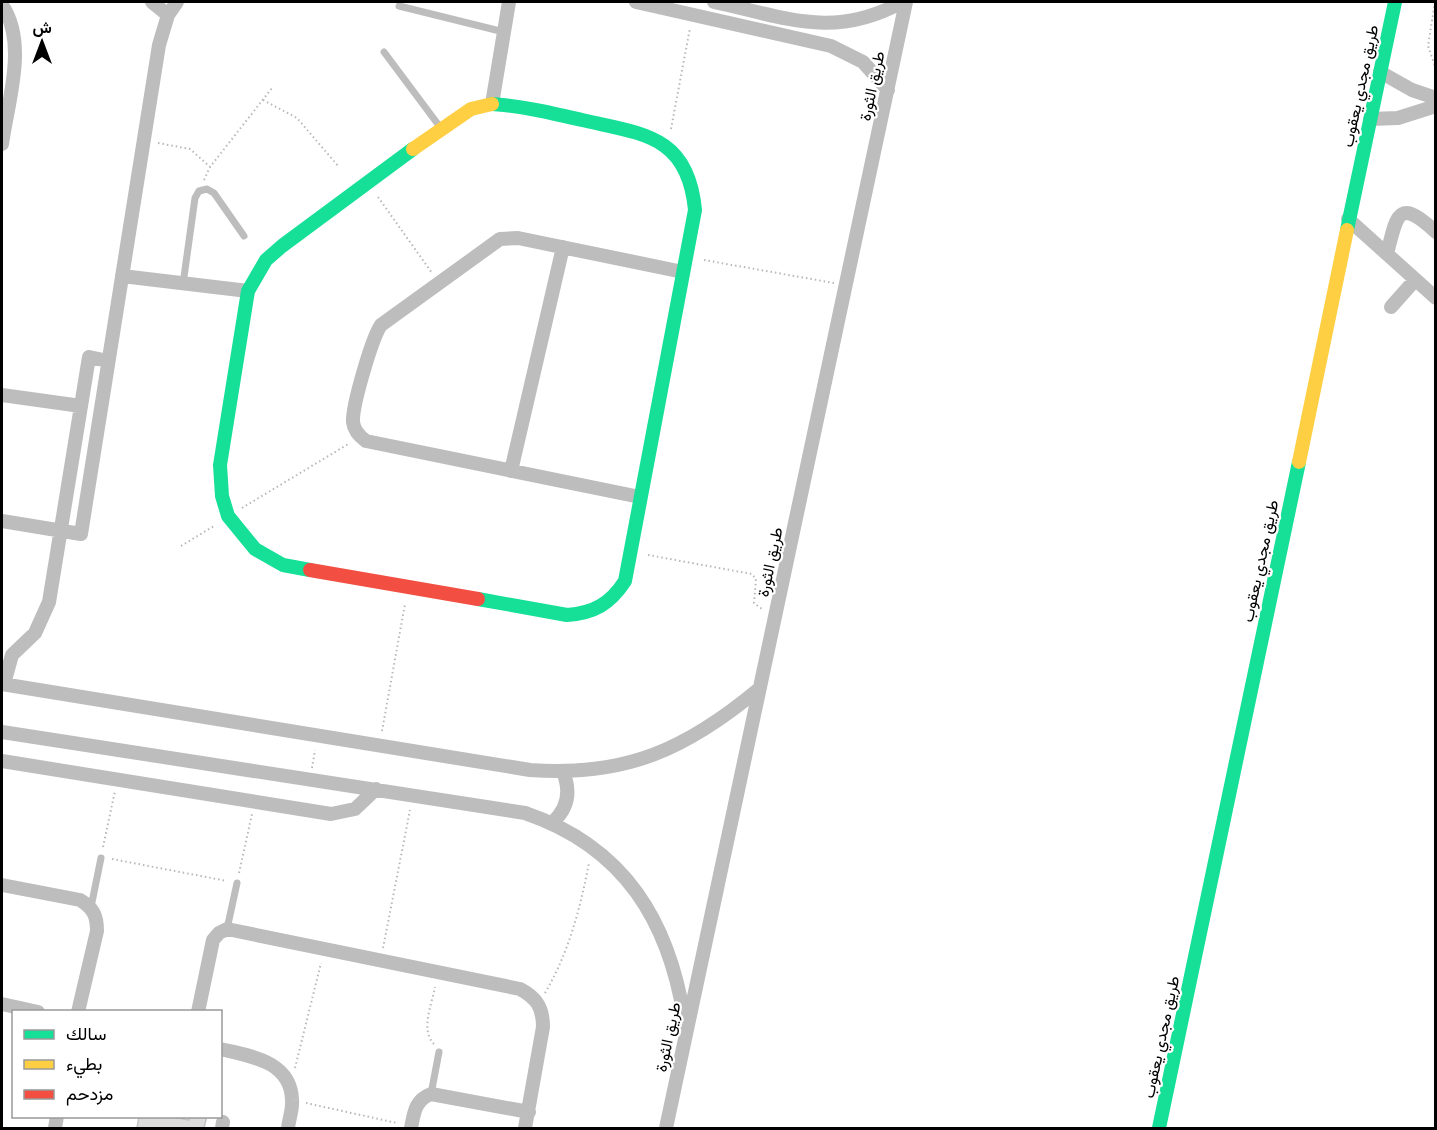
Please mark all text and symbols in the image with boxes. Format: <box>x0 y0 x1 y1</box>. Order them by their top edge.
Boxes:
north arrow <box>12 12 72 72</box>
text: ش <box>32 18 52 37</box>
street label: طريق مجدي يعقوب <box>1338 23 1386 150</box>
street label: طريق الثورة <box>855 49 890 123</box>
street label: طريق مجدي يعقوب <box>1238 498 1286 625</box>
street label: طريق الثورة <box>753 525 788 599</box>
street label: طريق مجدي يعقوب <box>1139 974 1187 1101</box>
street label: طريق الثورة <box>651 1000 686 1074</box>
legend <box>12 1010 222 1118</box>
text: سالك <box>66 1023 106 1045</box>
text: بطيء <box>66 1053 102 1079</box>
text: مزدحم <box>66 1083 113 1106</box>

